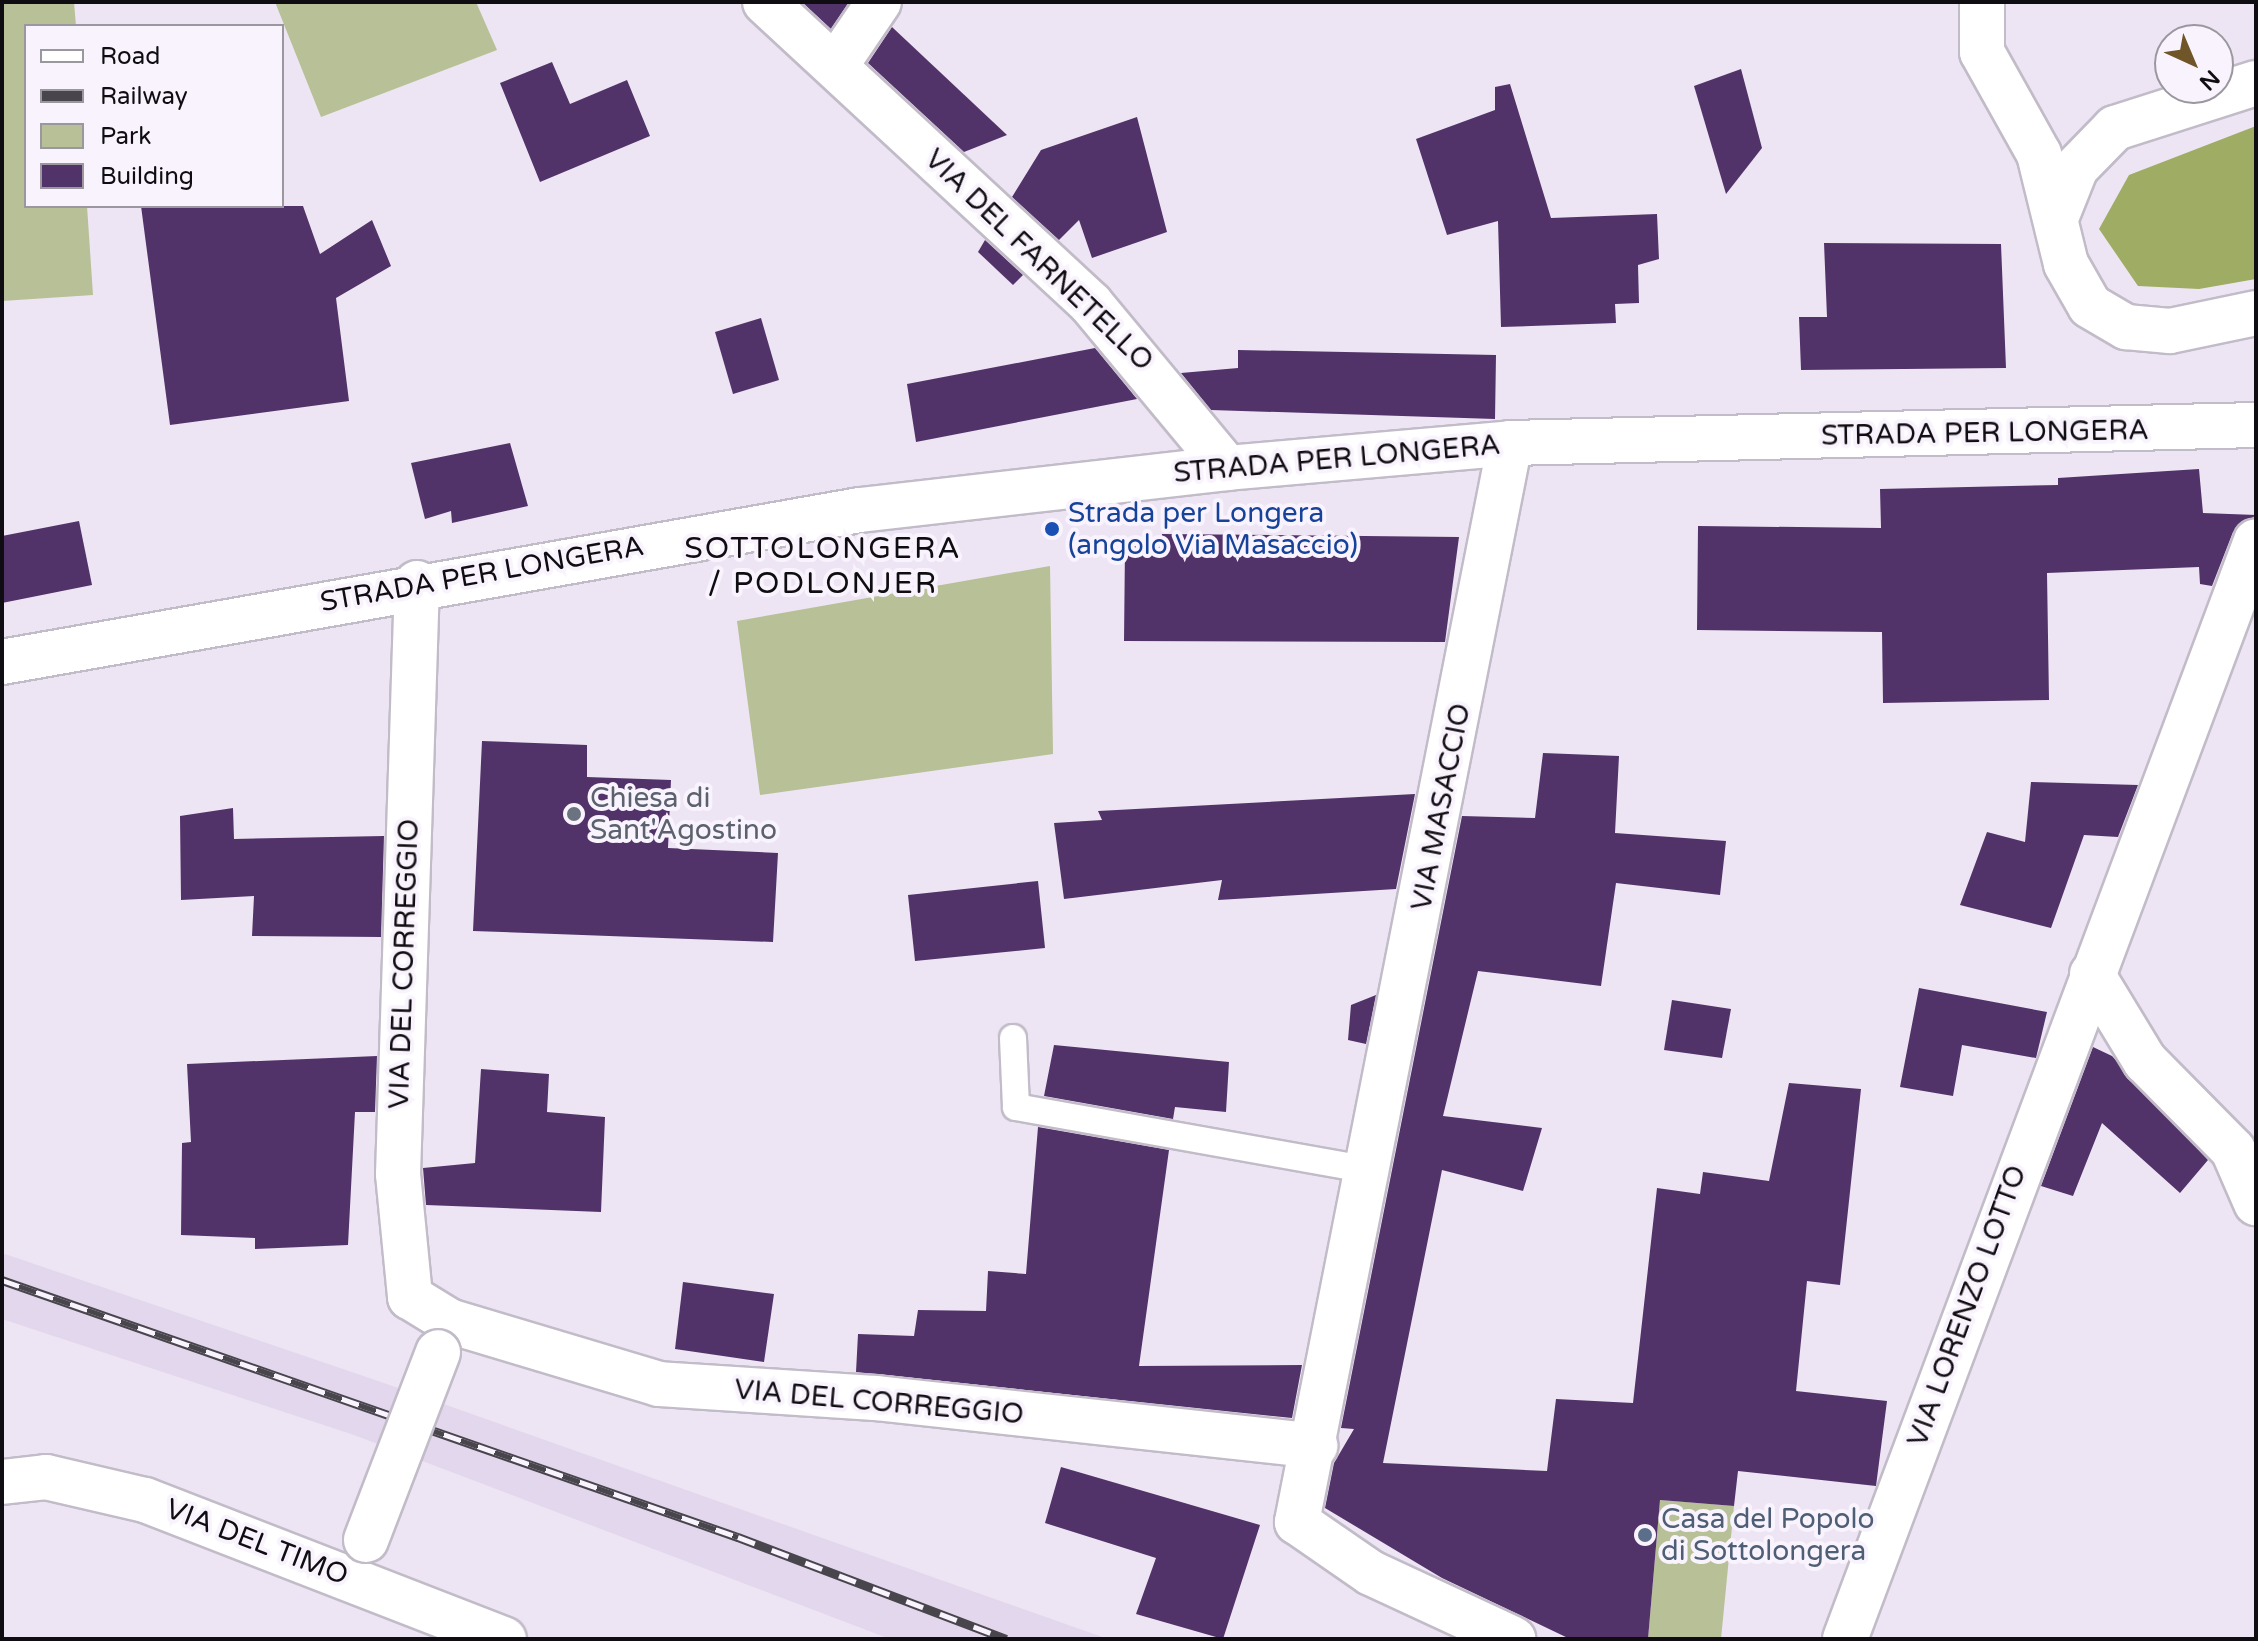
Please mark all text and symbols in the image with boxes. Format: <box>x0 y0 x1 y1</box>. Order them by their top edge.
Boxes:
legend <box>24 24 284 208</box>
north arrow <box>2154 24 2234 104</box>
text: Road <box>100 42 160 71</box>
text: N <box>2194 64 2225 95</box>
text: Railway <box>100 82 188 111</box>
text: Park <box>100 122 151 151</box>
street label: VIA DEL FARNETELLO <box>918 142 1160 378</box>
text: Building <box>100 162 194 191</box>
street label: STRADA PER LONGERA <box>1821 413 2149 453</box>
street label: STRADA PER LONGERA <box>1172 428 1502 490</box>
place label: Strada per Longera (angolo Via Masaccio) <box>1068 496 1358 562</box>
marker: Strada per Longera (angolo Via Masaccio) <box>1043 520 1061 538</box>
street label: STRADA PER LONGERA <box>318 529 646 619</box>
district label: SOTTOLONGERA / PODLONJER <box>684 531 962 602</box>
street label: VIA MASACCIO <box>1404 701 1478 913</box>
place label: Chiesa di Sant'Agostino <box>590 781 777 847</box>
marker: Chiesa di Sant'Agostino <box>565 805 583 823</box>
street label: VIA DEL CORREGGIO <box>382 818 426 1110</box>
street label: VIA LORENZO LOTTO <box>1900 1161 2034 1451</box>
street label: VIA DEL CORREGGIO <box>733 1373 1025 1431</box>
street label: VIA DEL TIMO <box>161 1492 353 1592</box>
place label: Casa del Popolo di Sottolongera <box>1661 1502 1875 1568</box>
marker: Casa del Popolo di Sottolongera <box>1636 1526 1654 1544</box>

